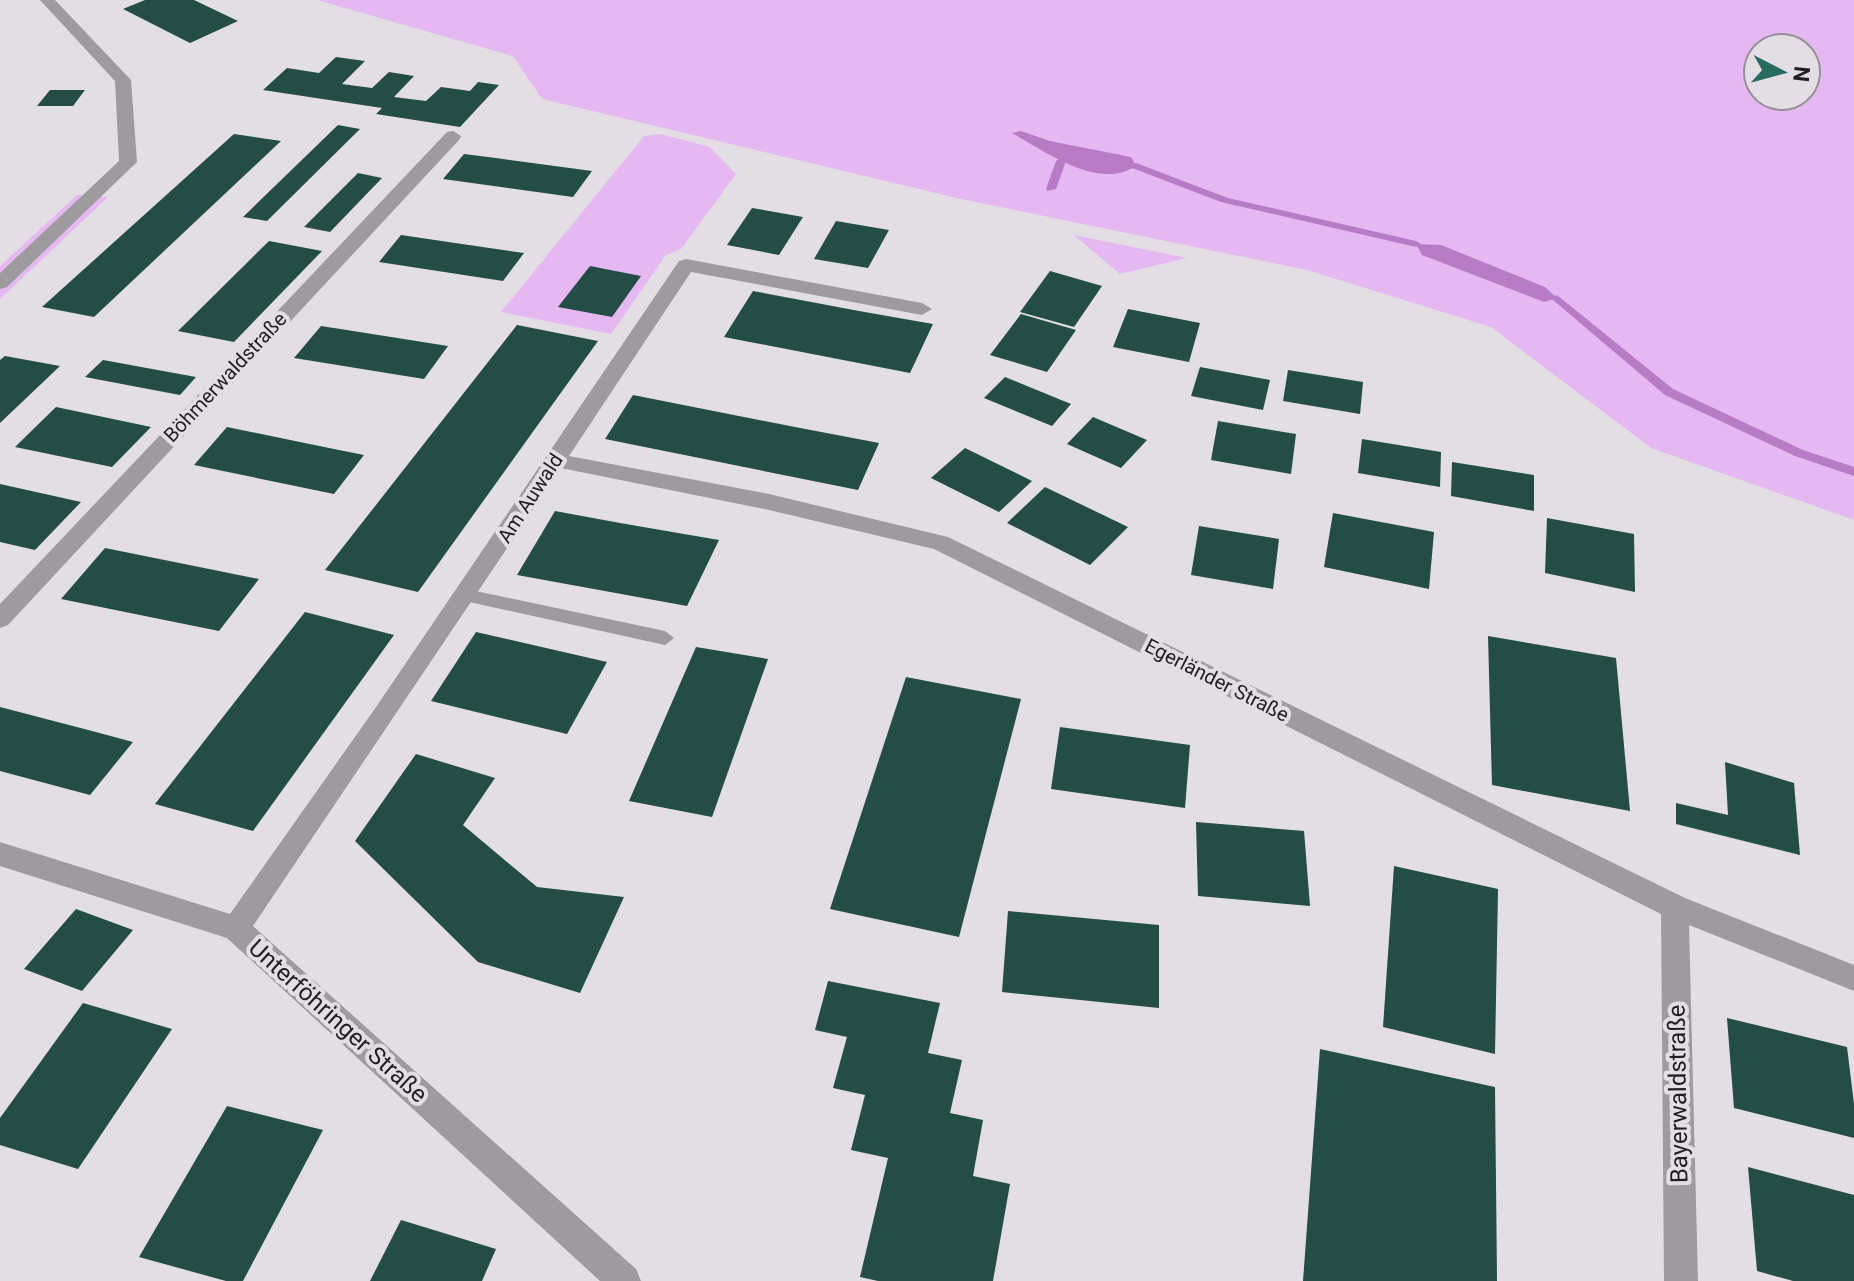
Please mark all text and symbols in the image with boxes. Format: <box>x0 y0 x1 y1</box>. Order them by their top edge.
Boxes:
north arrow <box>1742 32 1822 112</box>
text: N <box>1788 65 1815 83</box>
street label: Böhmerwaldstraße <box>159 307 291 447</box>
street label: Am Auwald <box>492 449 568 547</box>
street label: Egerländer Straße <box>1141 633 1293 727</box>
street label: Unterföhringer Straße <box>243 934 433 1108</box>
street label: Bayerwaldstraße <box>1662 1005 1694 1183</box>

